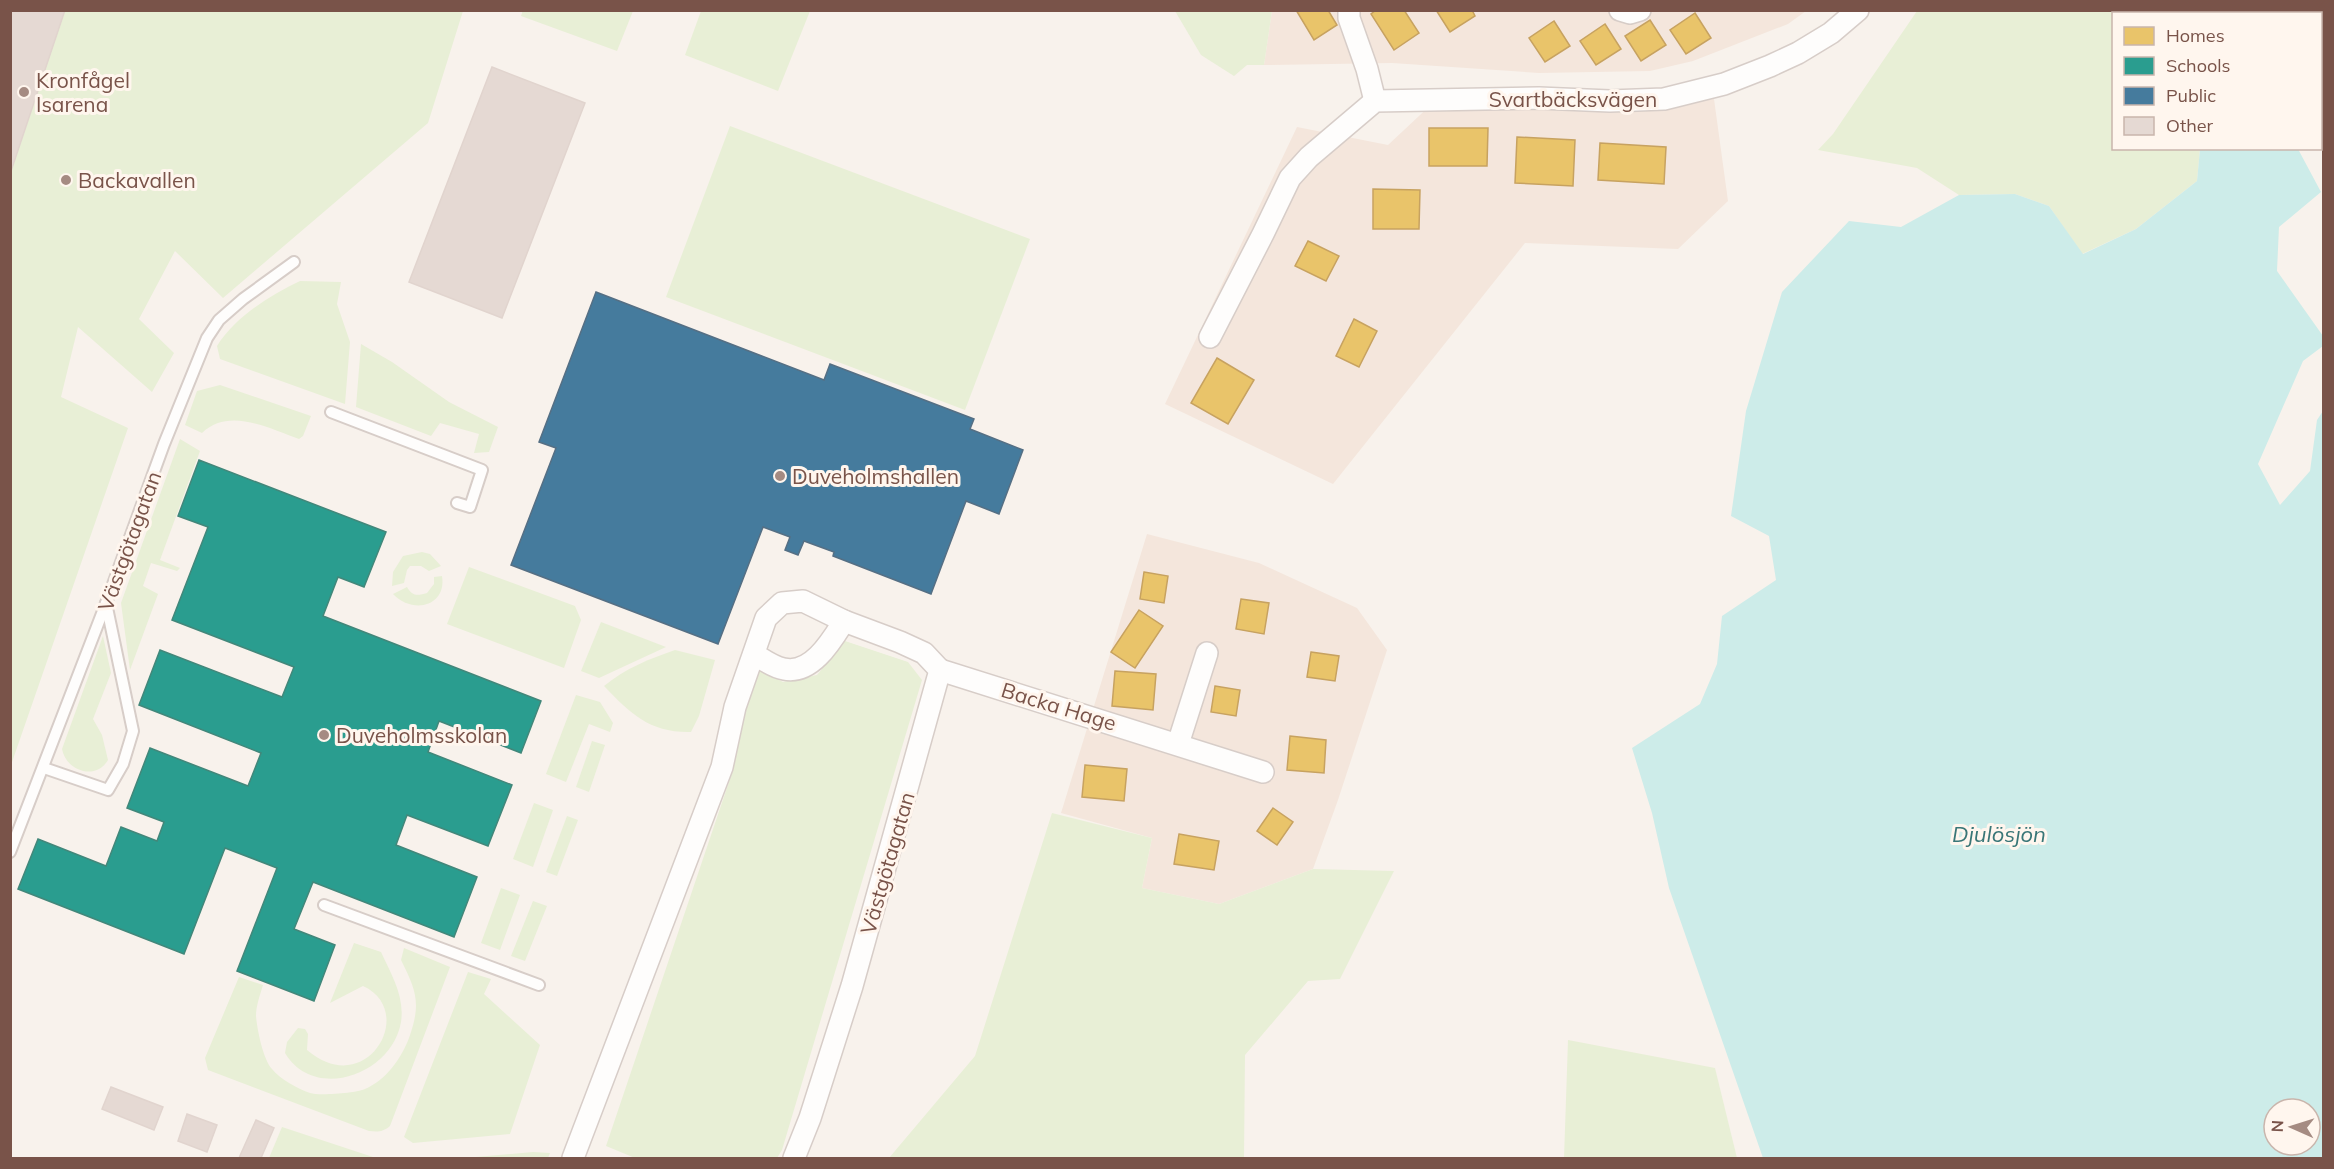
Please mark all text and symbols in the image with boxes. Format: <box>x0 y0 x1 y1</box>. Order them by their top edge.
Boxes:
legend <box>2112 12 2322 150</box>
text: Homes <box>2166 24 2225 47</box>
text: Schools <box>2166 54 2231 77</box>
place label: Kronfågel Isarena <box>36 67 130 117</box>
text: Public <box>2166 84 2216 107</box>
marker: Kronfågel Isarena <box>17 85 31 99</box>
street label: Svartbäcksvägen <box>1489 86 1657 112</box>
text: Other <box>2166 114 2214 137</box>
place label: Backavallen <box>78 167 196 193</box>
marker: Backavallen <box>59 173 73 187</box>
place label: Duveholmshallen <box>792 463 959 489</box>
street label: Västgötagatan <box>92 468 166 614</box>
marker: Duveholmshallen <box>773 469 787 483</box>
street label: Backa Hage <box>998 676 1120 736</box>
place label: Duveholmsskolan <box>336 722 507 748</box>
marker: Duveholmsskolan <box>317 728 331 742</box>
street label: Västgötagatan <box>854 789 920 937</box>
water label: Djulösjön <box>1952 820 2046 848</box>
north arrow <box>2262 1097 2322 1157</box>
text: N <box>2267 1120 2287 1133</box>

